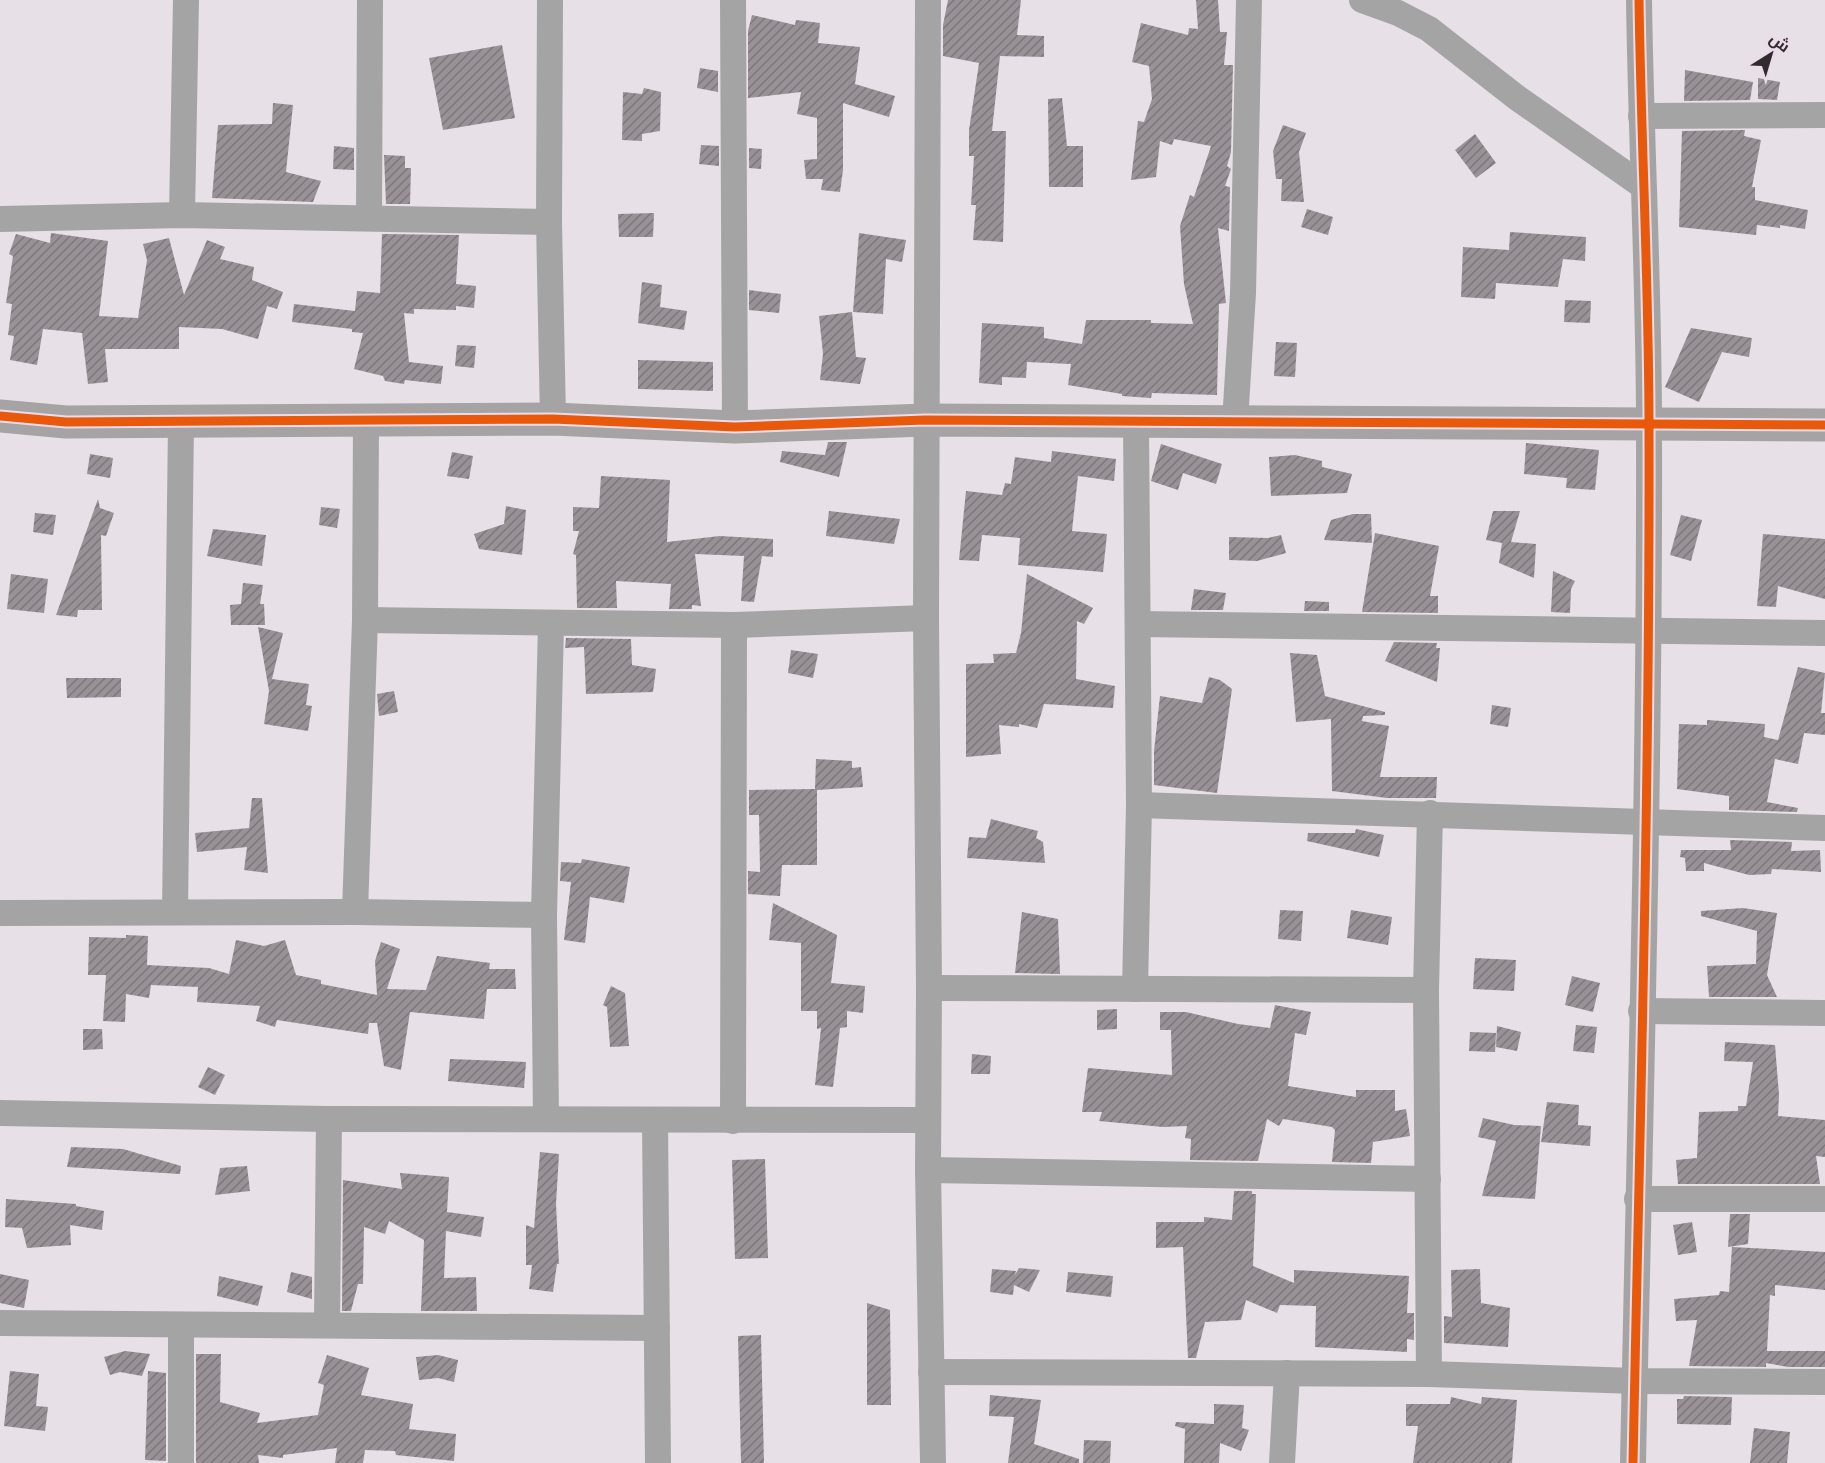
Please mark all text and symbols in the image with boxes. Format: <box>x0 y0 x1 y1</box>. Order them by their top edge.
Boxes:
north arrow <box>1741 24 1801 84</box>
text: ش <box>1765 27 1795 58</box>

